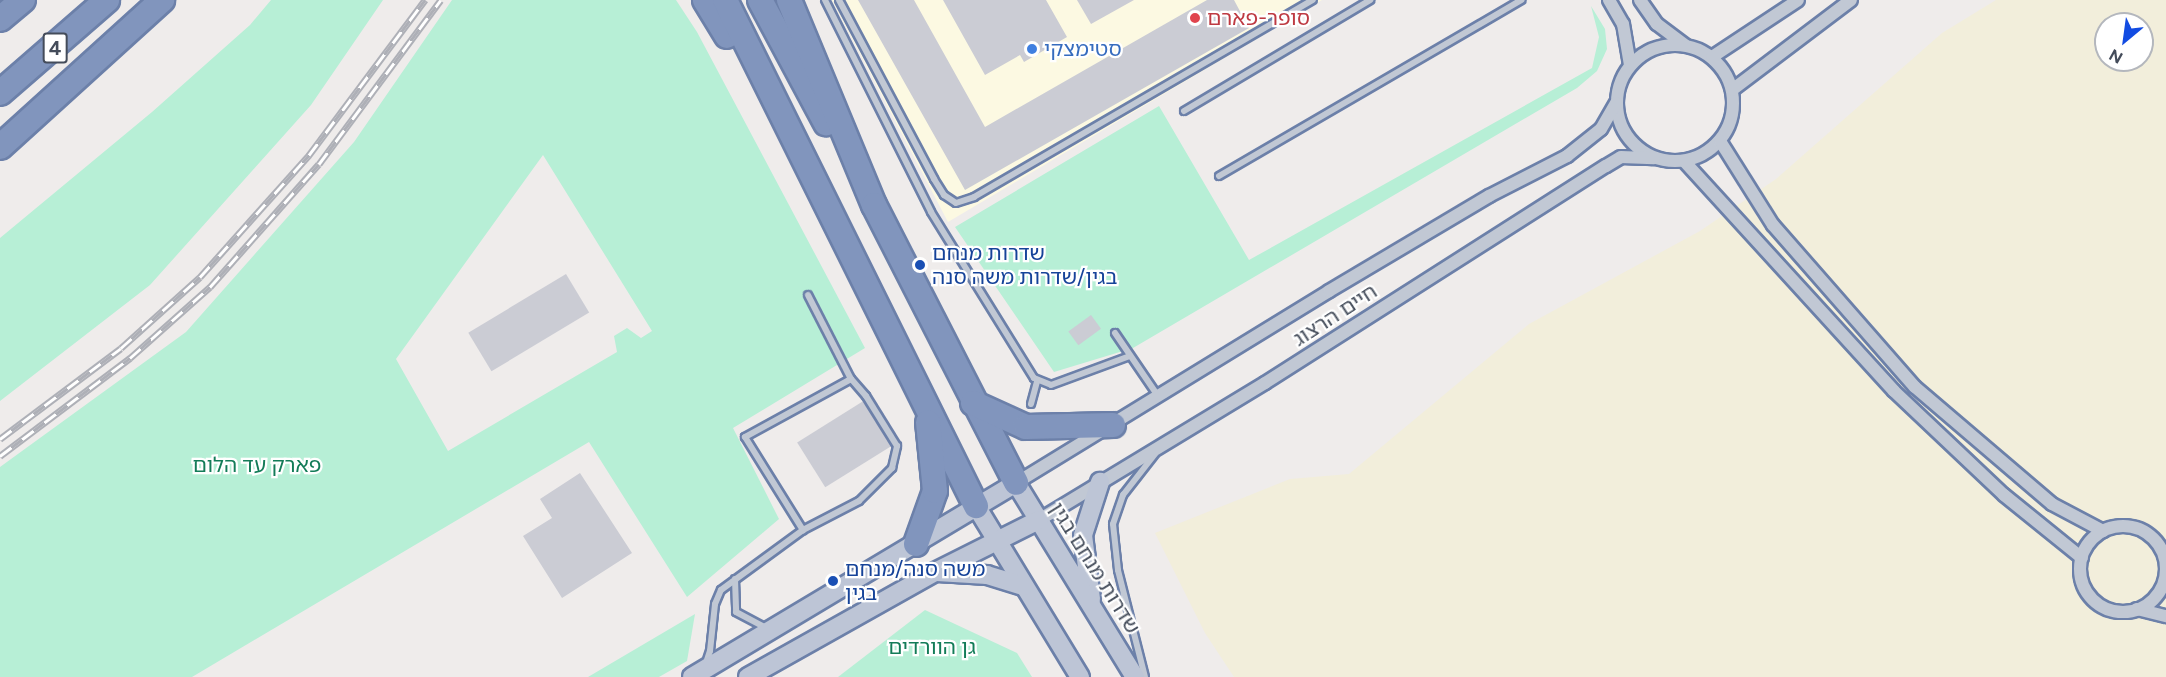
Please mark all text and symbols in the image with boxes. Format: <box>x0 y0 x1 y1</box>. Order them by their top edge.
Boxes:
place label: סופר-פארם <box>1207 5 1310 31</box>
marker: סופר-פארם <box>1188 11 1202 25</box>
north arrow <box>2094 12 2154 72</box>
road number: 4 <box>42 31 68 65</box>
place label: סטימצקי <box>1044 36 1122 62</box>
marker: סטימצקי <box>1025 42 1039 56</box>
text: N <box>2106 45 2126 68</box>
place label: שדרות מנחם בגין/שדרות משה סנה <box>932 240 1117 290</box>
marker: שדרות מנחם בגין/שדרות משה סנה <box>913 258 927 272</box>
street label: חיים הרצוג <box>1288 279 1382 351</box>
park label: פארק עד הלום <box>193 452 321 478</box>
street label: שדרות מנחם בגין <box>1044 498 1146 638</box>
place label: משה סנה/מנחם בגין <box>845 556 985 606</box>
marker: משה סנה/מנחם בגין <box>826 574 840 588</box>
park label: גן הוורדים <box>888 634 976 660</box>

